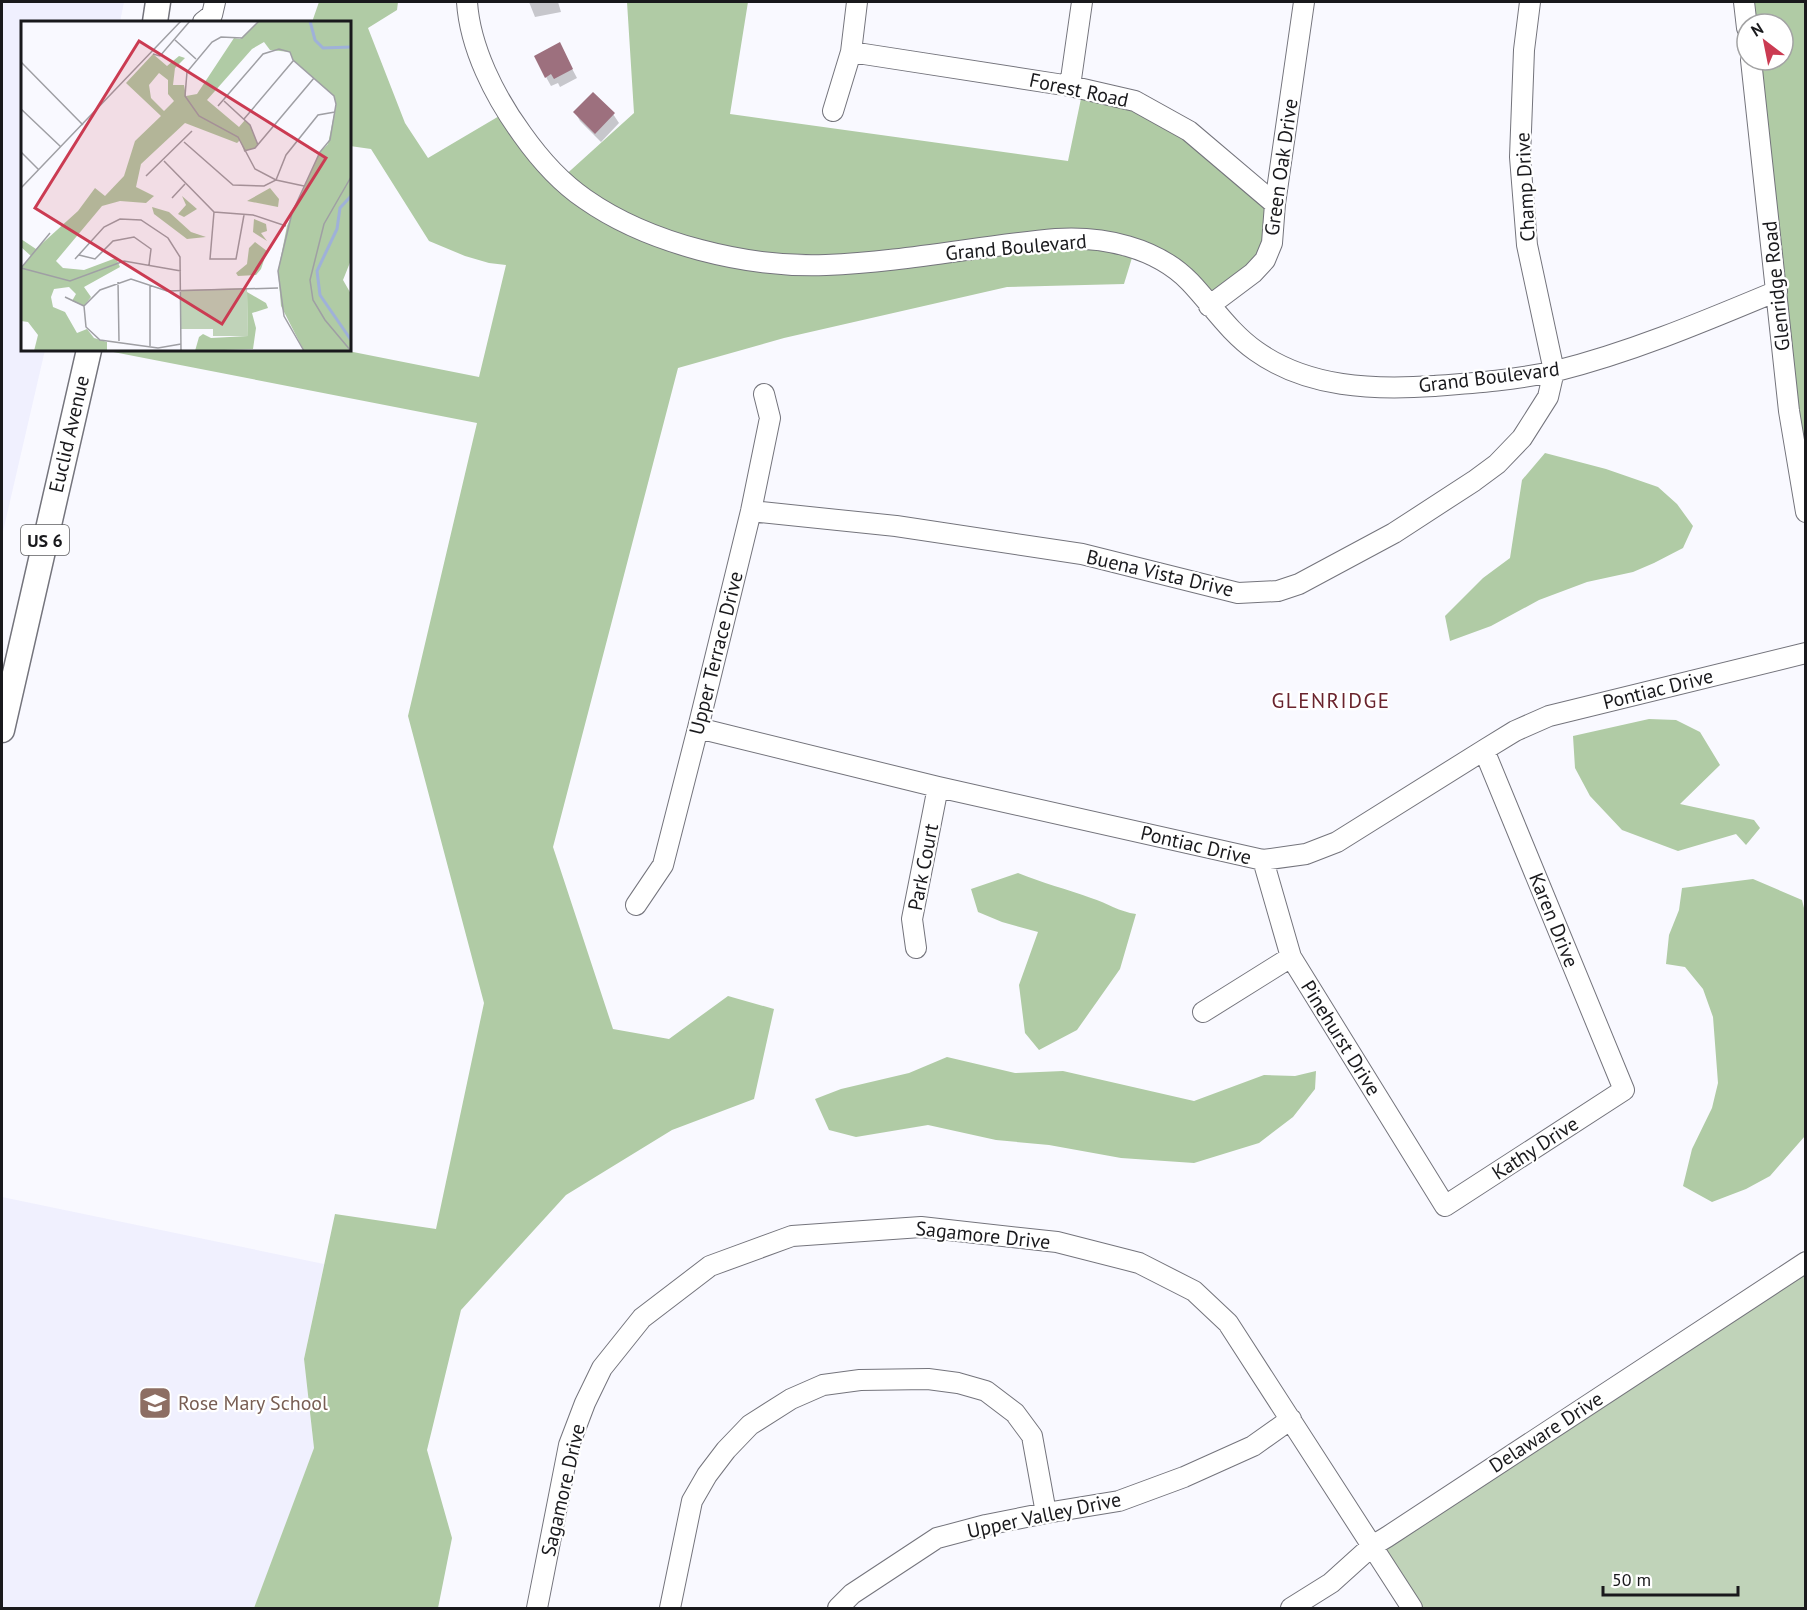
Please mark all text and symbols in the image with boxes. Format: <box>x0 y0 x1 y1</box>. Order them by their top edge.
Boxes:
north arrow <box>1735 12 1795 72</box>
text: N <box>1747 18 1767 41</box>
inset map <box>21 21 351 351</box>
street label: Forest Road <box>1027 67 1131 113</box>
street label: Green Oak Drive <box>1259 97 1303 237</box>
street label: Champ Drive <box>1509 132 1541 242</box>
street label: Glenridge Road <box>1756 220 1796 352</box>
street label: Grand Boulevard <box>944 228 1088 266</box>
street label: Grand Boulevard <box>1417 355 1561 399</box>
street label: Euclid Avenue <box>43 373 95 495</box>
road number: US 6 <box>21 525 69 555</box>
street label: Buena Vista Drive <box>1084 543 1236 603</box>
street label: Upper Terrace Drive <box>683 569 749 737</box>
street label: Pontiac Drive <box>1600 663 1716 715</box>
district label: GLENRIDGE <box>1271 687 1391 714</box>
street label: Pontiac Drive <box>1138 820 1254 870</box>
street label: Park Court <box>902 821 944 913</box>
street label: Karen Drive <box>1523 869 1585 971</box>
street label: Pinehurst Drive <box>1295 975 1387 1101</box>
street label: Kathy Drive <box>1487 1110 1583 1186</box>
street label: Sagamore Drive <box>914 1215 1052 1255</box>
school or university icon: Rose Mary School <box>137 1385 173 1421</box>
street label: Delaware Drive <box>1484 1385 1608 1479</box>
place label: Rose Mary School <box>178 1390 328 1416</box>
street label: Sagamore Drive <box>535 1421 591 1559</box>
street label: Upper Valley Drive <box>965 1486 1123 1544</box>
scale bar <box>1603 1559 1738 1597</box>
text: 50 m <box>1612 1568 1651 1591</box>

